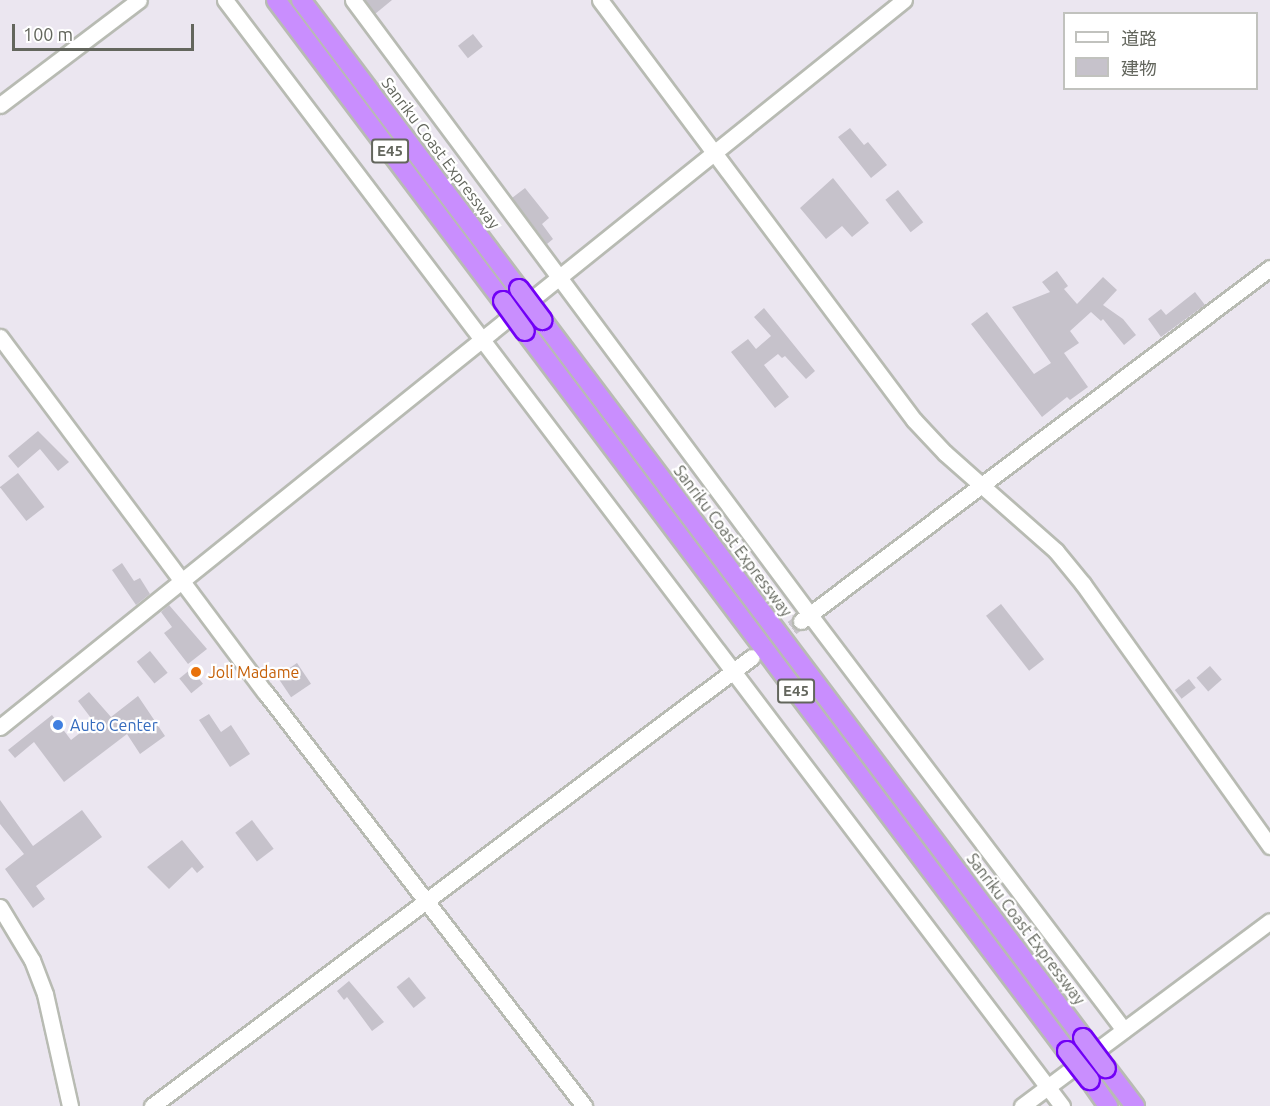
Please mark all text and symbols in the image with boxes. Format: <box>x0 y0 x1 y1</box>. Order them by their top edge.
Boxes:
scale bar <box>15 12 196 50</box>
legend <box>1063 12 1258 90</box>
text: 100 m <box>23 24 73 44</box>
text: 道路 <box>1121 28 1157 48</box>
text: 建物 <box>1121 58 1157 78</box>
street label: Sanriku Coast Expressway <box>378 74 504 232</box>
road number: E45 <box>370 139 410 163</box>
street label: Sanriku Coast Expressway <box>670 462 796 620</box>
place label: Joli Madame <box>208 662 299 682</box>
marker: Joli Madame <box>189 665 203 679</box>
road number: E45 <box>776 679 816 703</box>
place label: Auto Center <box>70 715 158 735</box>
marker: Auto Center <box>51 718 65 732</box>
street label: Sanriku Coast Expressway <box>963 850 1089 1008</box>

